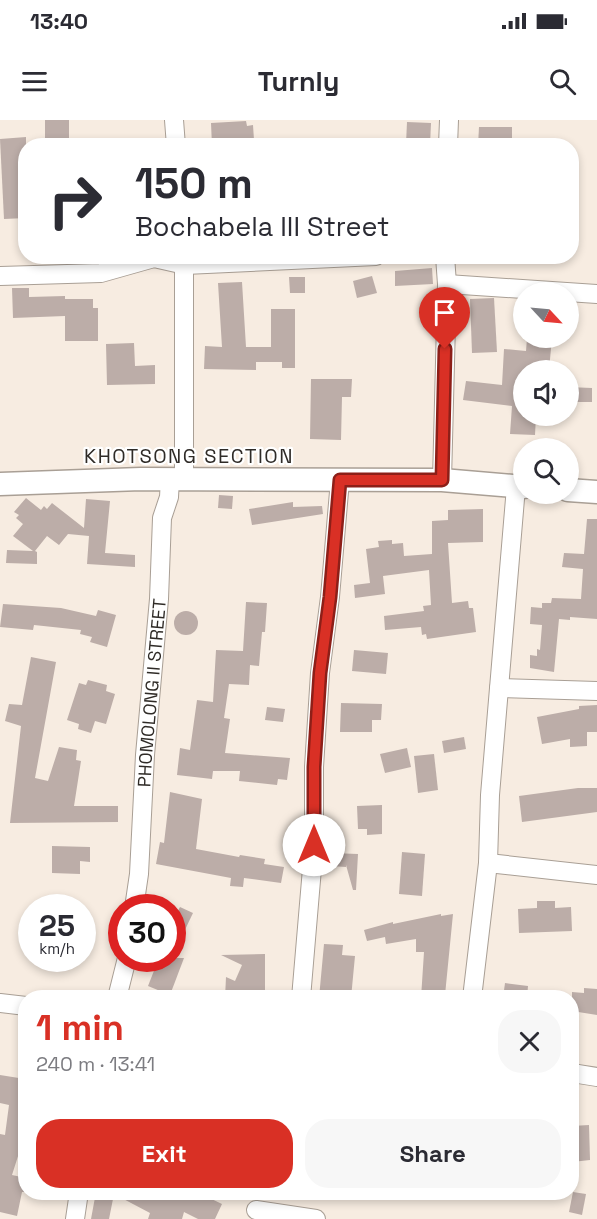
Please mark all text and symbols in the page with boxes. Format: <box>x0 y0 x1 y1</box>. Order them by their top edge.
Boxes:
text: 13:40 <box>30 7 88 35</box>
text: Turnly <box>258 64 339 99</box>
icon: menu <box>18 65 51 98</box>
icon: search <box>546 65 579 98</box>
text: 150 m <box>135 157 253 210</box>
icon: right <box>36 162 114 240</box>
text: Bochabela III Street <box>135 209 389 244</box>
north arrow <box>513 282 579 348</box>
map controls <box>513 282 579 504</box>
pin <box>419 287 470 349</box>
icon: arrive <box>428 296 461 329</box>
button: sound <box>513 360 579 426</box>
button: search <box>513 438 579 504</box>
district label: KHOTSONG SECTION <box>84 443 294 469</box>
street label: PHOMOLONG II STREET <box>132 597 171 788</box>
position arrow <box>282 813 346 877</box>
speed limit sign: 30 <box>108 894 186 972</box>
text: 25 <box>39 906 75 945</box>
text: km/h <box>39 939 75 958</box>
text: 1 min <box>36 1005 124 1051</box>
button: close <box>498 1010 561 1073</box>
text: 240 m · 13:41 <box>36 1051 155 1077</box>
button: Exit <box>36 1119 293 1188</box>
button: Share <box>305 1119 561 1188</box>

